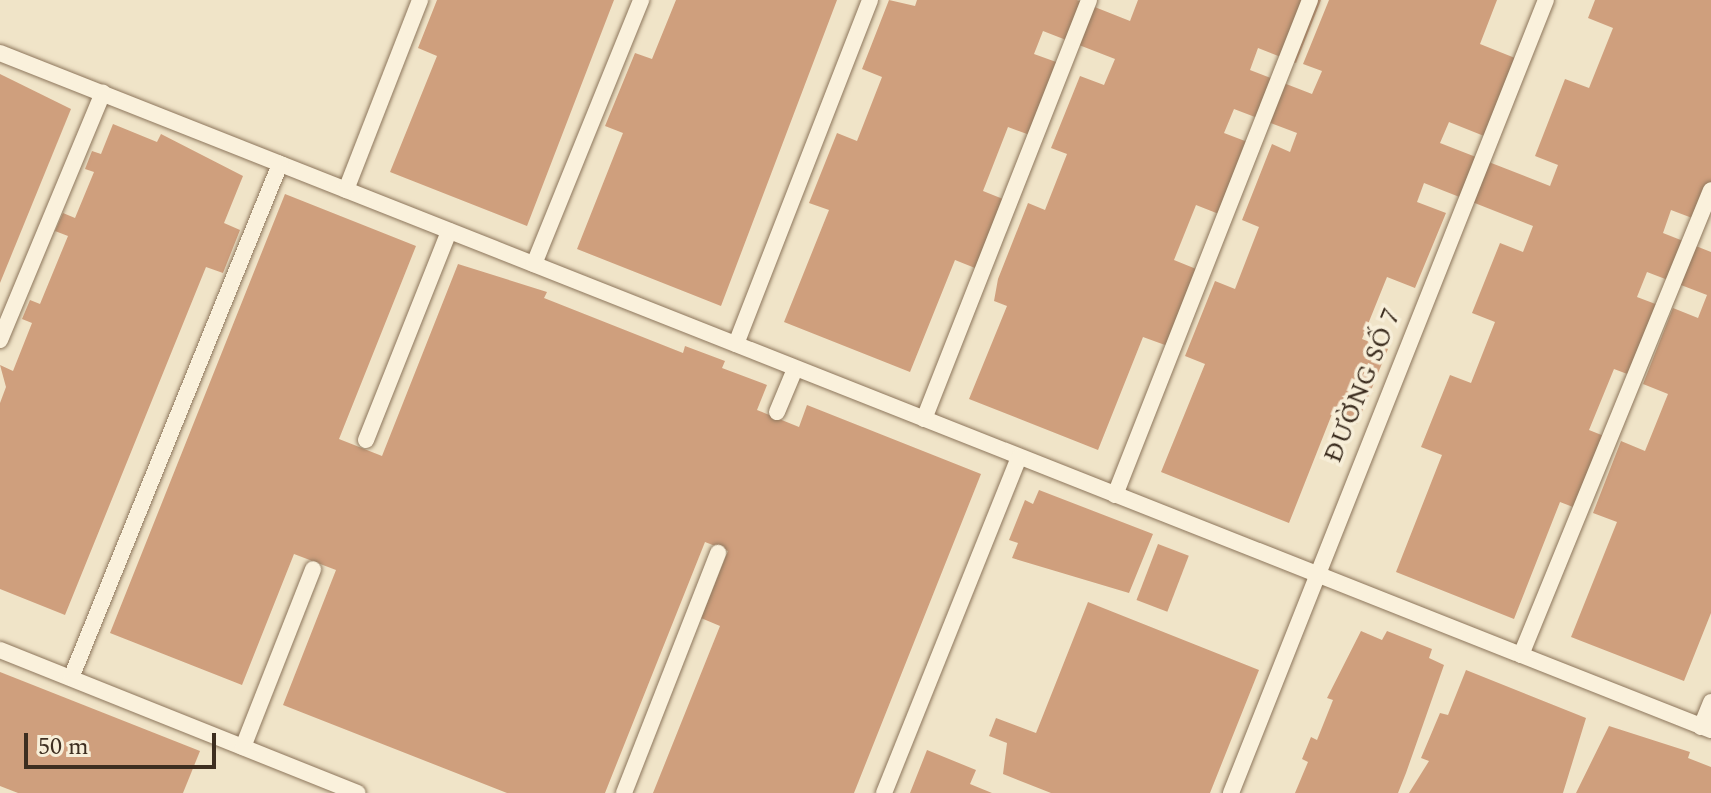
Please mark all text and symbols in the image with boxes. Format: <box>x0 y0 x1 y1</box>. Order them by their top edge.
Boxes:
street label: ĐƯỜNG SỐ 7 <box>1318 304 1408 468</box>
scale bar <box>28 717 220 767</box>
text: 50 m <box>38 729 89 765</box>

